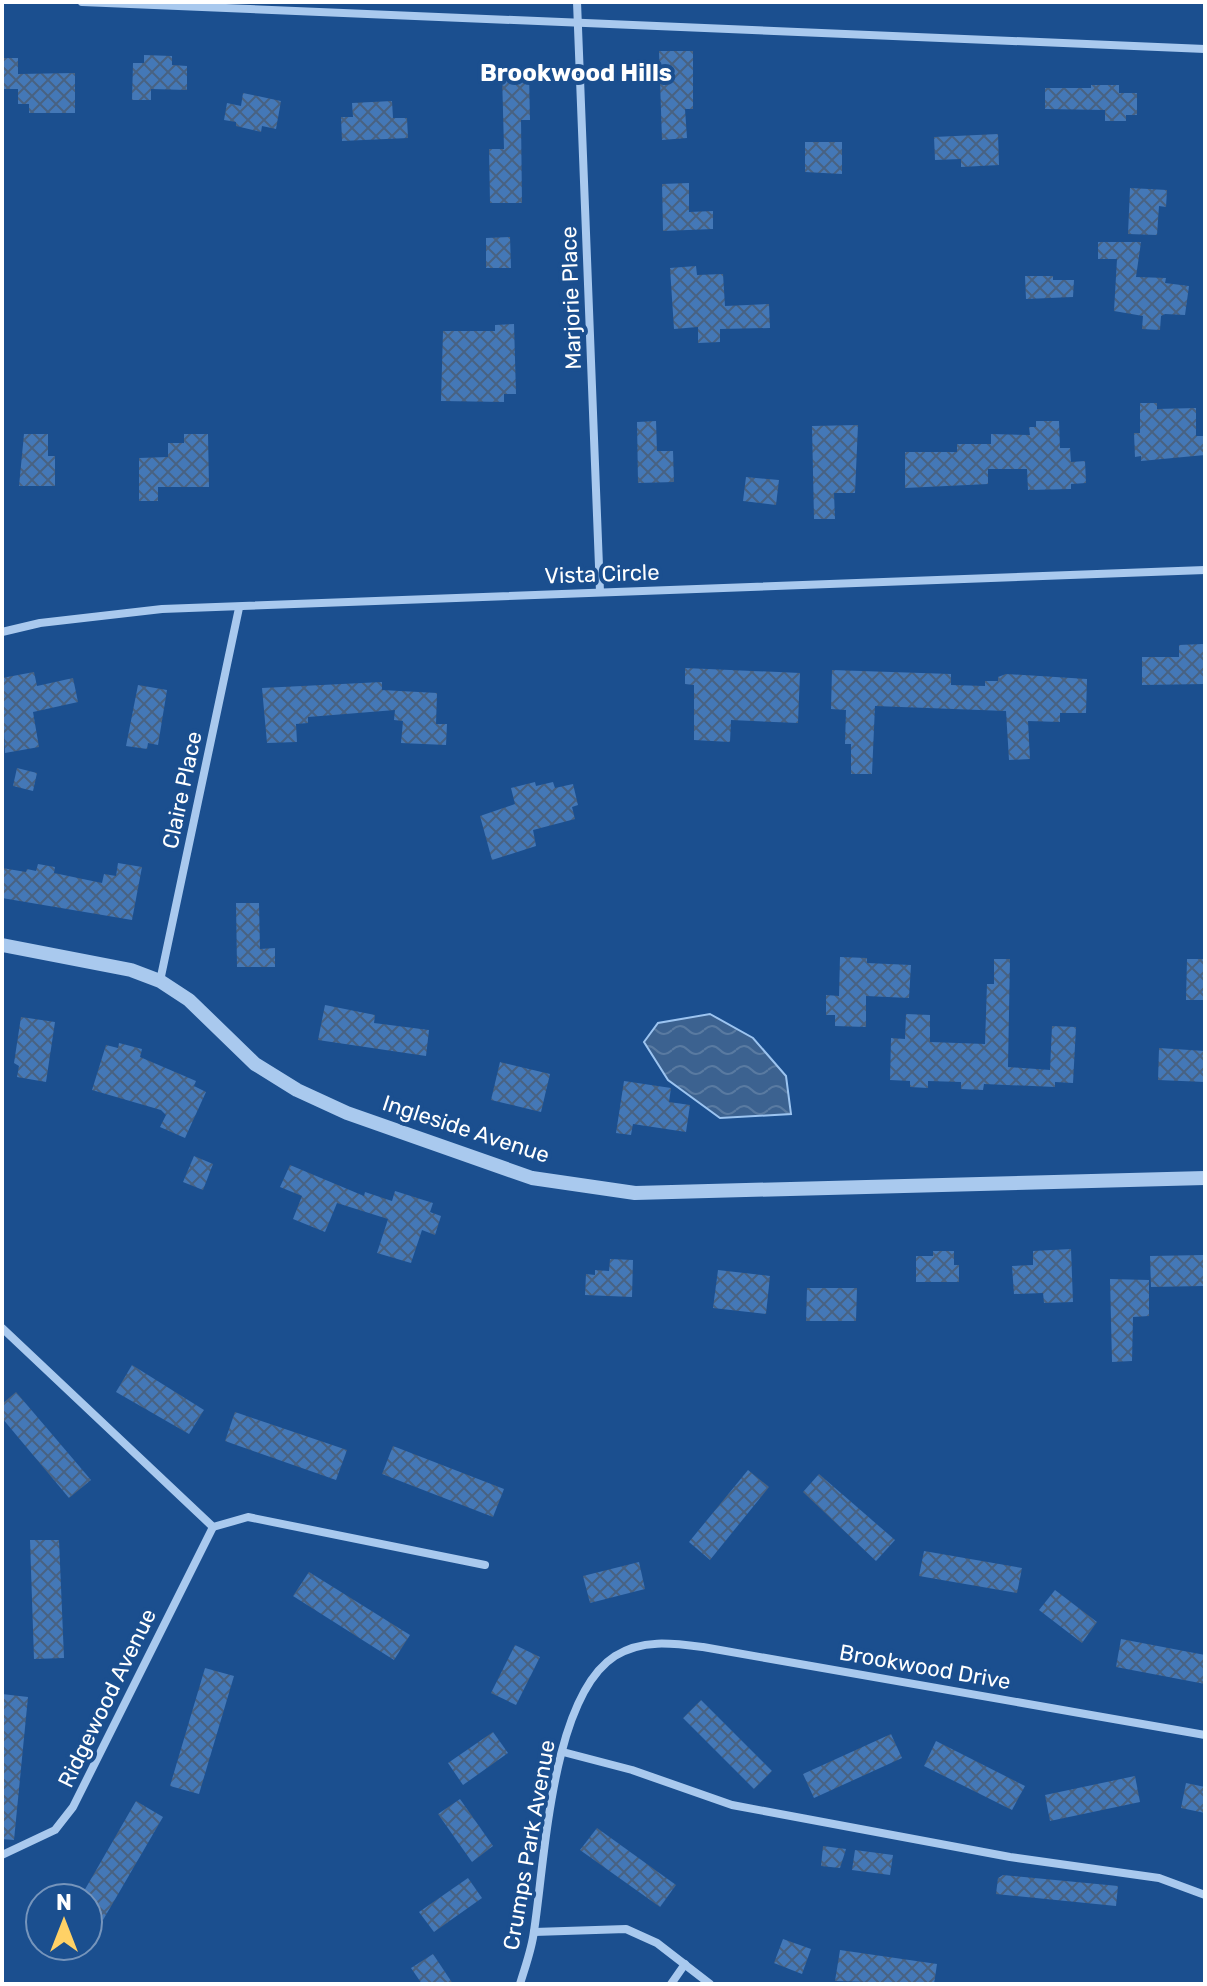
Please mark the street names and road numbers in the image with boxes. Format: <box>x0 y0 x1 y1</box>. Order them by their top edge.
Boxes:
street label: Marjorie Place <box>555 226 587 370</box>
street label: Vista Circle <box>544 559 660 589</box>
street label: Claire Place <box>156 729 208 851</box>
street label: Ingleside Avenue <box>379 1089 553 1169</box>
street label: Ridgewood Avenue <box>52 1604 162 1792</box>
street label: Brookwood Drive <box>837 1639 1013 1695</box>
street label: Crumps Park Avenue <box>497 1738 561 1952</box>

